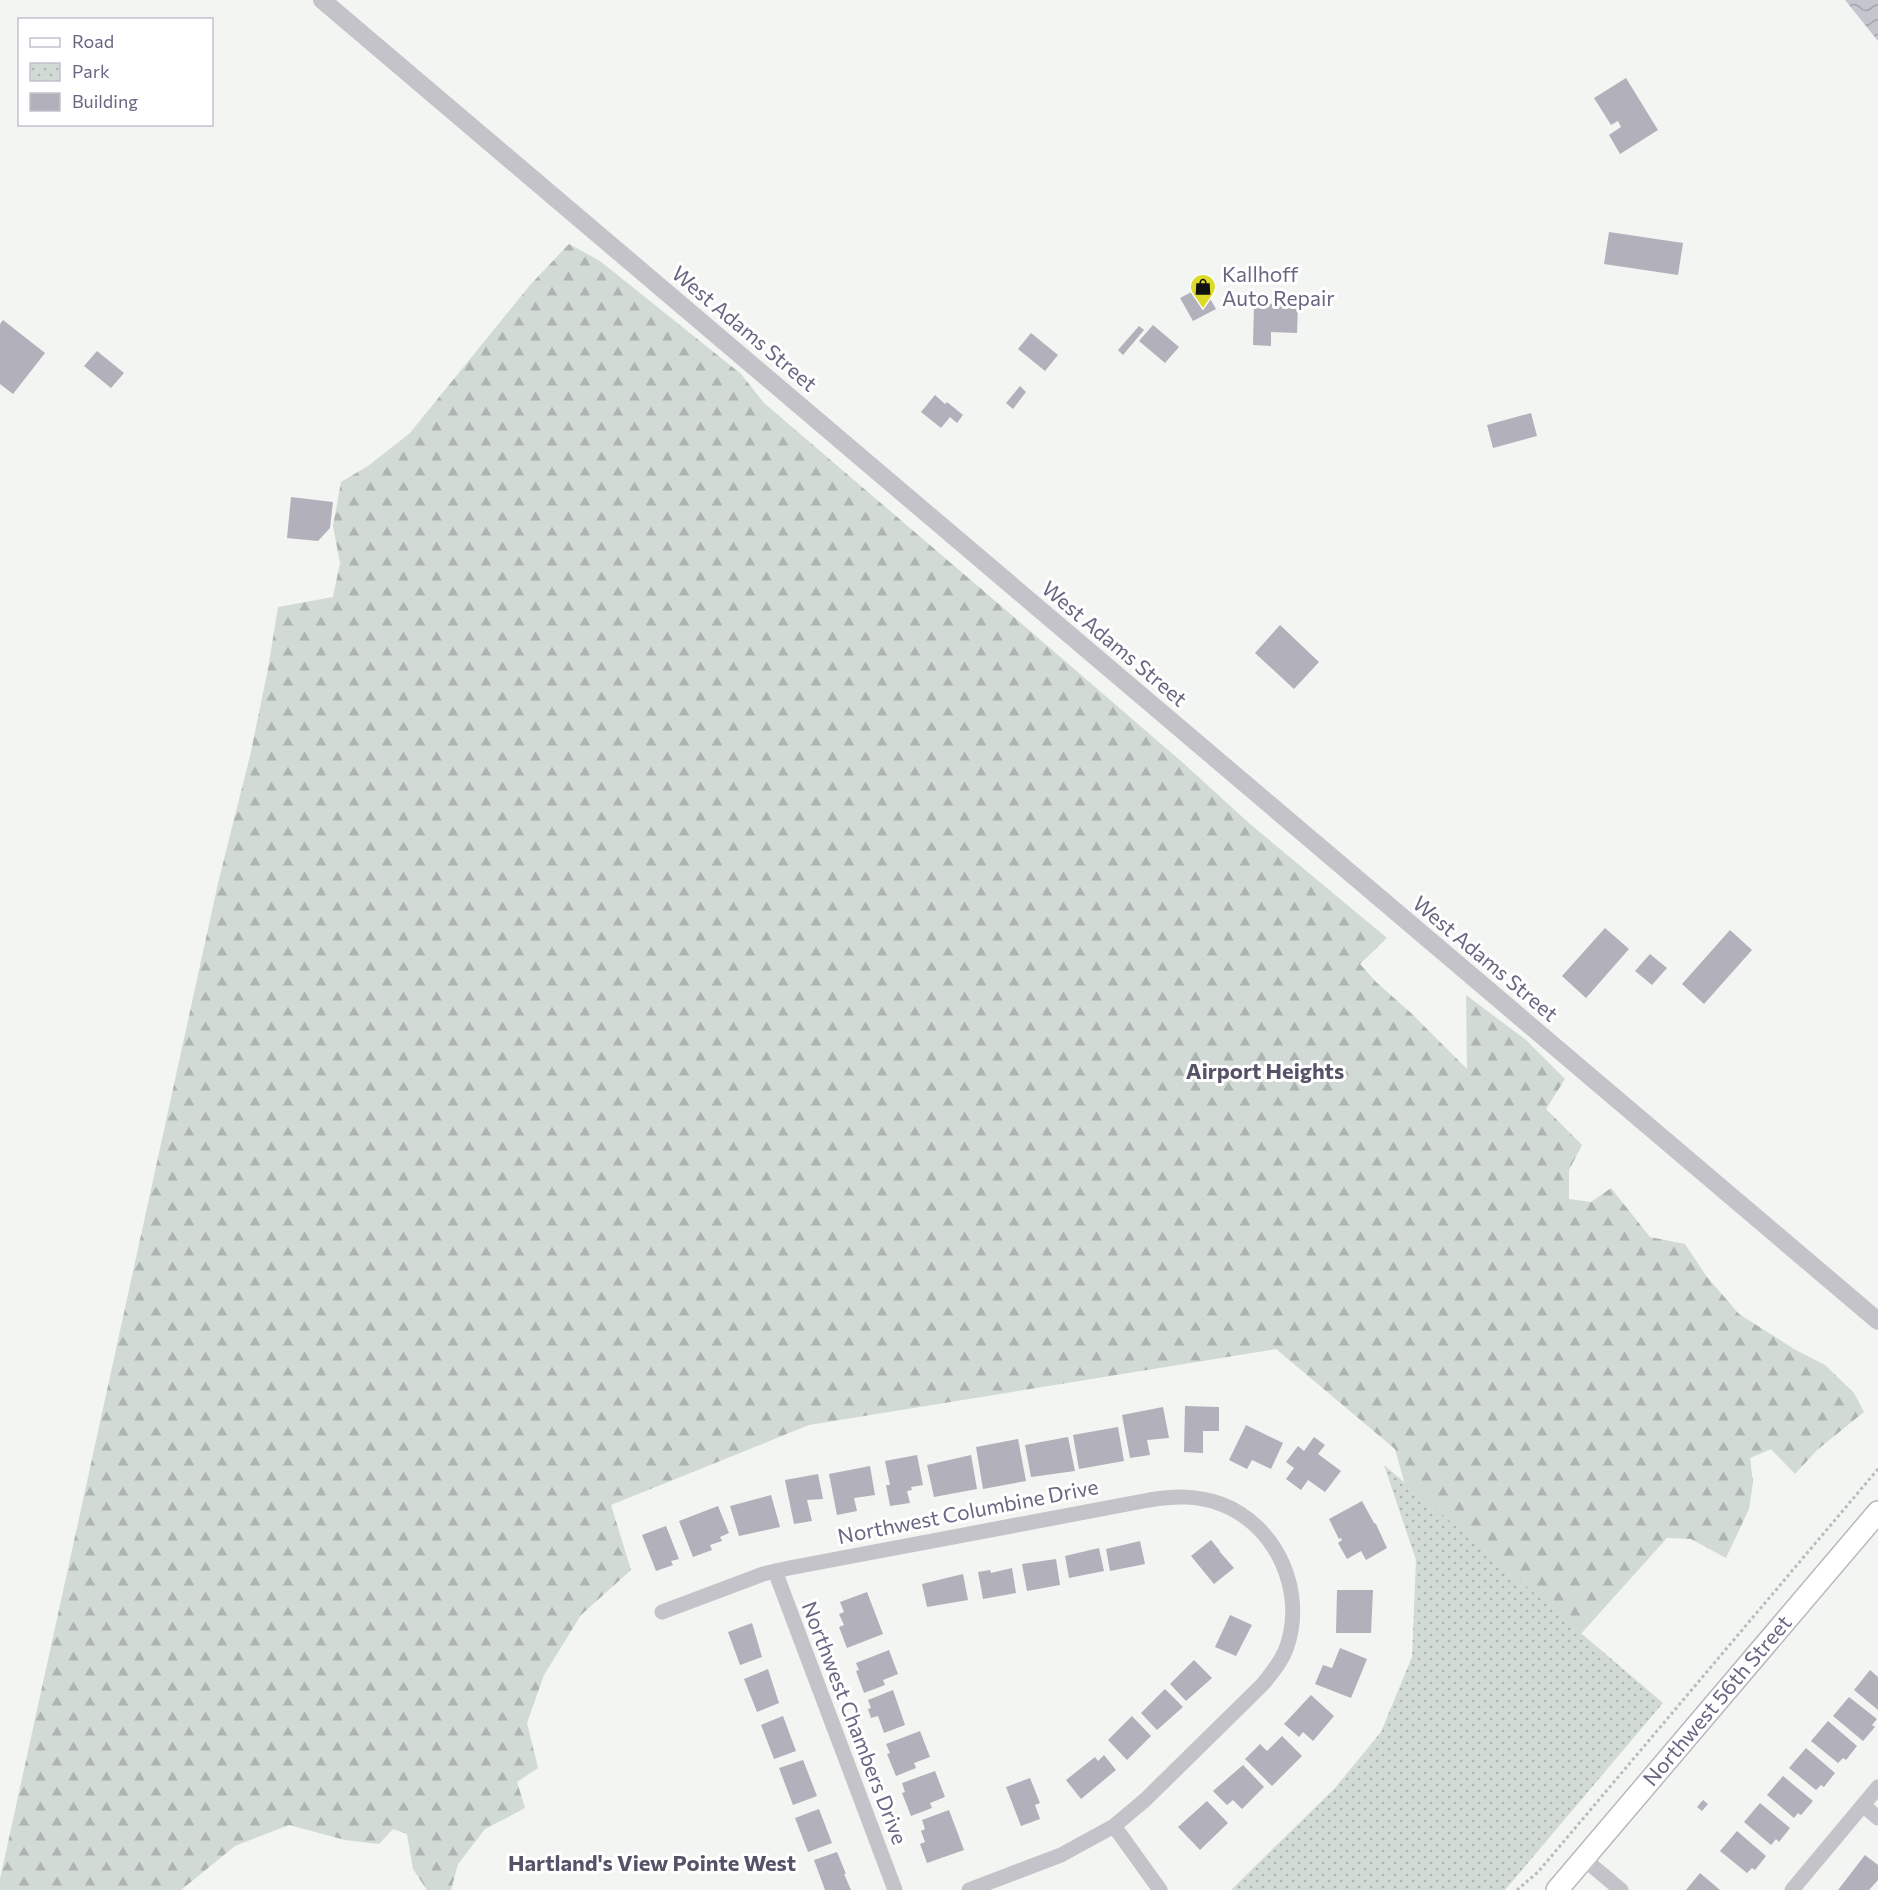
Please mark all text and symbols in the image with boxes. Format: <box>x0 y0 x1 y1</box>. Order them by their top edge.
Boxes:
legend <box>18 18 213 126</box>
text: Road <box>72 30 114 52</box>
text: Park <box>72 60 110 82</box>
text: Building <box>72 90 138 112</box>
street label: West Adams Street <box>667 260 823 396</box>
place label: Kallhoff Auto Repair <box>1222 261 1335 310</box>
shop icon: Kallhoff Auto Repair <box>1188 272 1218 310</box>
street label: West Adams Street <box>1037 575 1193 711</box>
street label: West Adams Street <box>1408 890 1564 1026</box>
district label: Airport Heights <box>1186 1057 1344 1084</box>
street label: Northwest Columbine Drive <box>835 1473 1100 1548</box>
street label: Northwest Chambers Drive <box>797 1597 913 1848</box>
street label: Northwest 56th Street <box>1637 1610 1796 1790</box>
district label: Hartland's View Pointe West <box>508 1849 796 1876</box>

